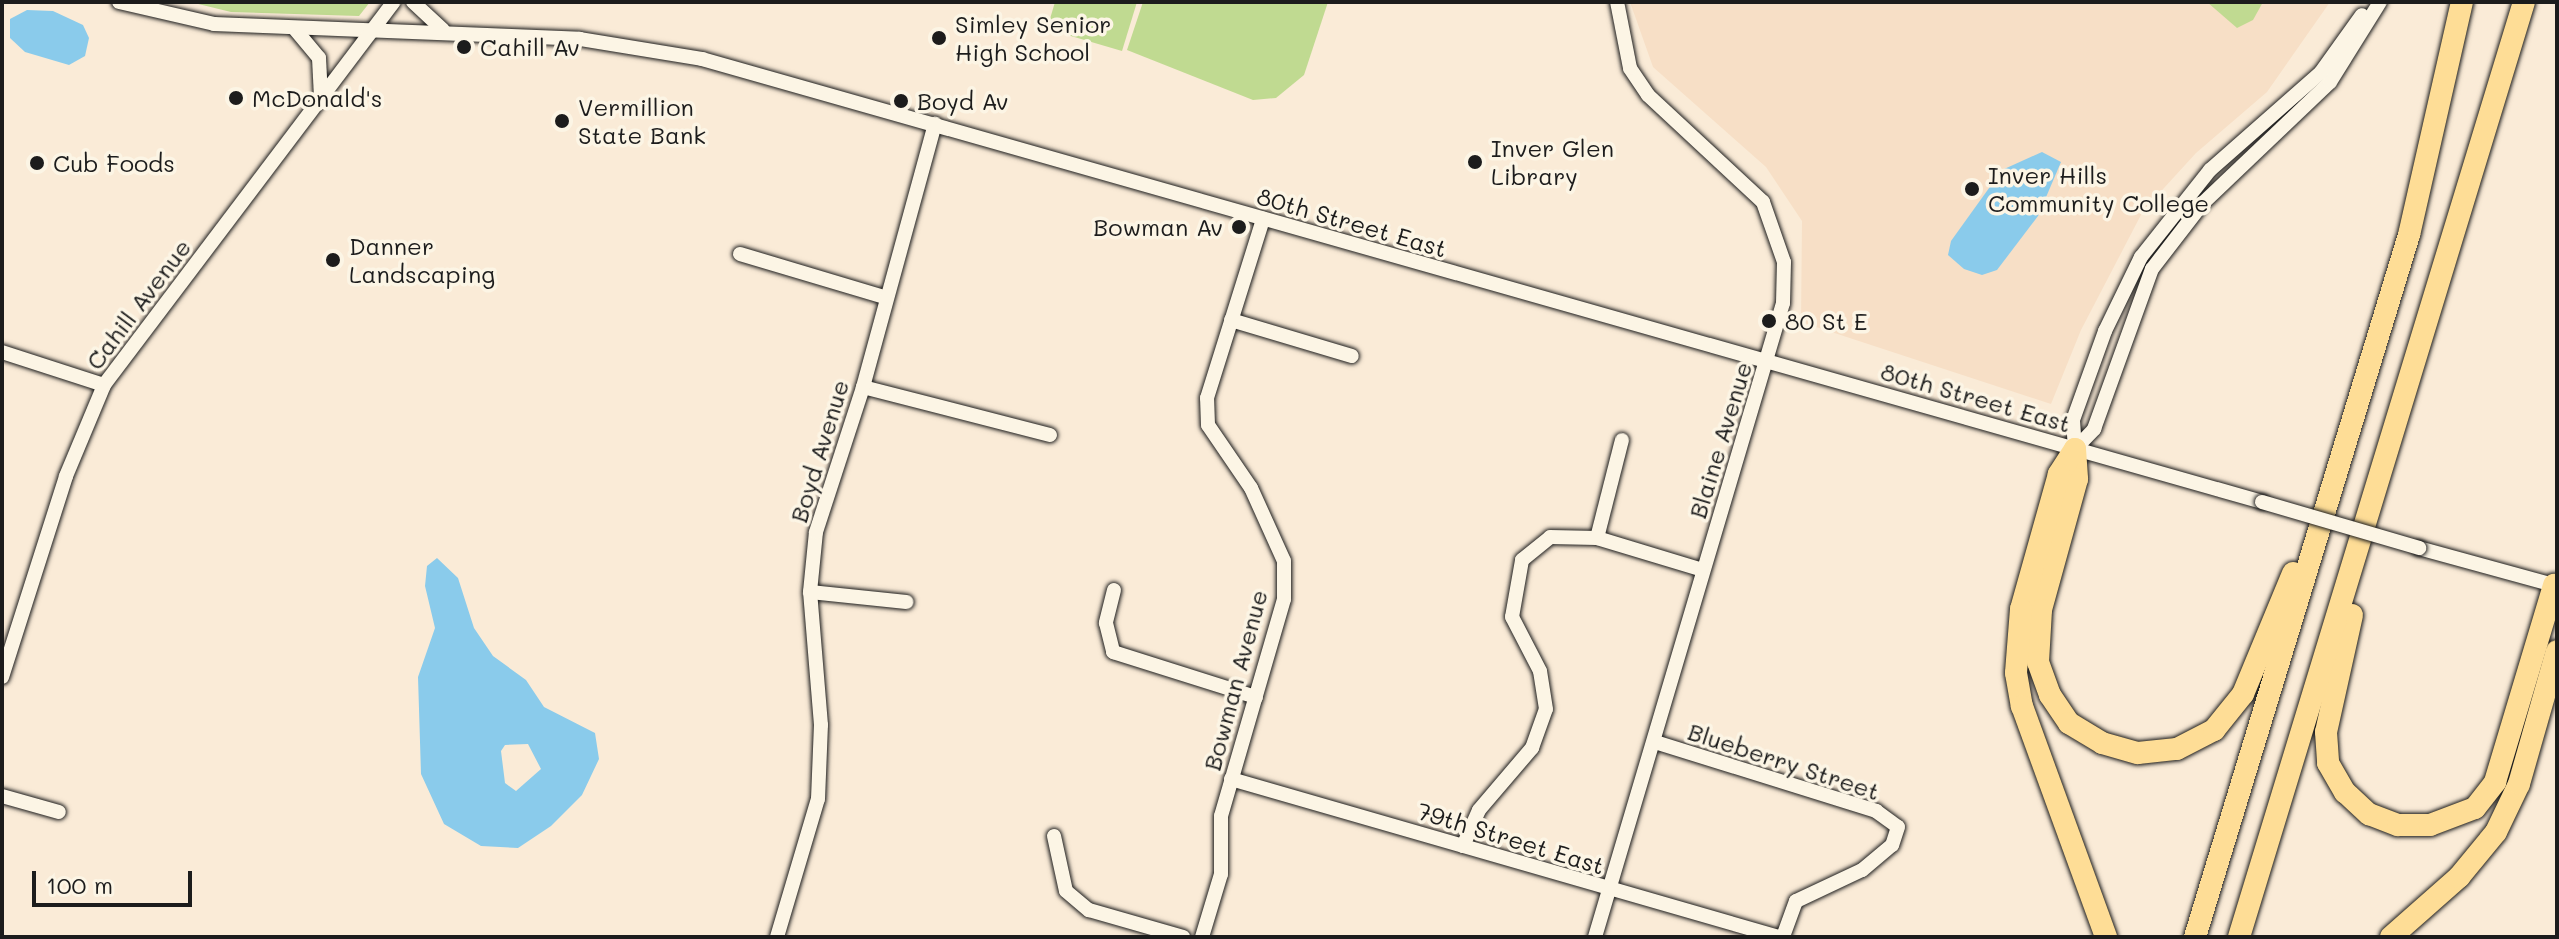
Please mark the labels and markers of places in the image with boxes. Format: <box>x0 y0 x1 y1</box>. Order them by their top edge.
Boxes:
place label: Simley Senior High School <box>955 10 1111 66</box>
marker: Simley Senior High School <box>930 29 948 47</box>
place label: Cahill Av <box>480 33 580 61</box>
marker: Cahill Av <box>455 38 473 56</box>
place label: McDonald's <box>252 84 382 112</box>
place label: Boyd Av <box>917 87 1008 115</box>
marker: McDonald's <box>227 89 245 107</box>
marker: Boyd Av <box>892 92 910 110</box>
place label: Vermillion State Bank <box>578 93 706 149</box>
marker: Vermillion State Bank <box>553 112 571 130</box>
place label: Inver Glen Library <box>1491 134 1614 190</box>
place label: Cub Foods <box>53 149 175 177</box>
marker: Inver Glen Library <box>1466 153 1484 171</box>
marker: Cub Foods <box>28 154 46 172</box>
place label: Inver Hills Community College <box>1988 161 2209 217</box>
marker: Inver Hills Community College <box>1963 180 1981 198</box>
place label: Bowman Av <box>1093 213 1223 241</box>
marker: Bowman Av <box>1230 218 1248 236</box>
place label: Danner Landscaping <box>349 232 495 288</box>
marker: Danner Landscaping <box>324 251 342 269</box>
place label: 80 St E <box>1785 307 1868 335</box>
marker: 80 St E <box>1760 312 1778 330</box>

